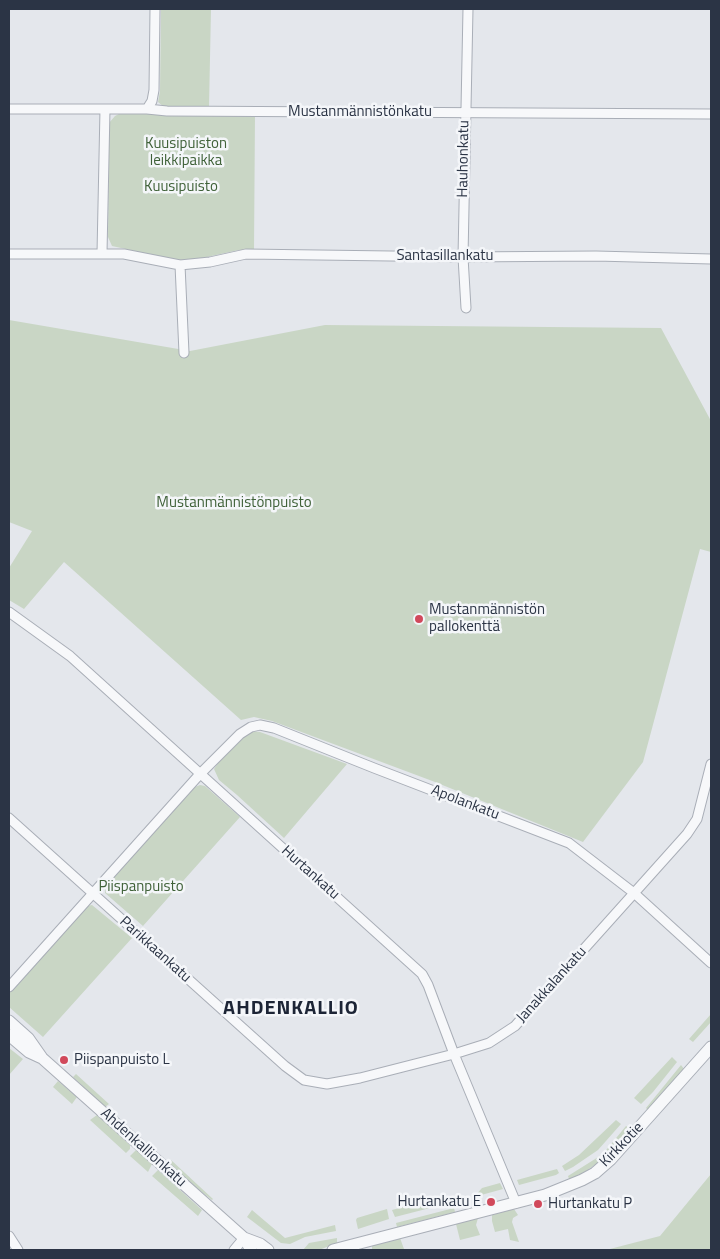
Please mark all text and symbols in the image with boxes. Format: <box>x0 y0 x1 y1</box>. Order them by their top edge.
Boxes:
street label: Mustanmännistönkatu <box>288 103 432 121</box>
street label: Hauhonkatu <box>454 120 474 198</box>
park label: Kuusipuiston leikkipaikka <box>145 135 227 170</box>
park label: Kuusipuisto <box>144 178 218 196</box>
street label: Santasillankatu <box>396 247 494 265</box>
park label: Mustanmännistönpuisto <box>156 494 312 512</box>
place label: Mustanmännistön pallokenttä <box>429 601 545 636</box>
marker: Mustanmännistön pallokenttä <box>413 613 425 625</box>
street label: Apolankatu <box>428 782 502 824</box>
street label: Hurtankatu <box>277 842 343 904</box>
park label: Piispanpuisto <box>98 878 184 896</box>
street label: Parikkaankatu <box>115 913 195 987</box>
street label: Janakkalankatu <box>513 943 591 1027</box>
district label: AHDENKALLIO <box>222 997 360 1021</box>
place label: Piispanpuisto L <box>74 1051 170 1069</box>
marker: Piispanpuisto L <box>58 1054 70 1066</box>
street label: Ahdenkallionkatu <box>96 1105 190 1191</box>
street label: Kirkkotie <box>596 1119 648 1171</box>
place label: Hurtankatu E <box>397 1193 481 1211</box>
place label: Hurtankatu P <box>548 1195 632 1213</box>
marker: Hurtankatu E <box>485 1196 497 1208</box>
marker: Hurtankatu P <box>532 1198 544 1210</box>

